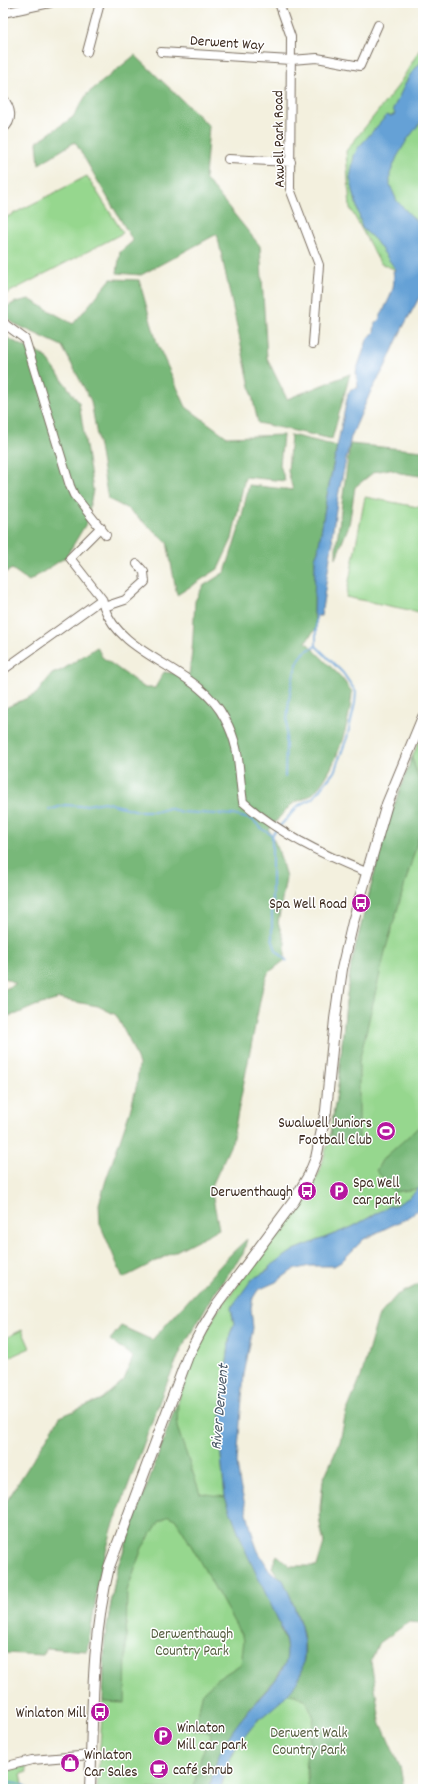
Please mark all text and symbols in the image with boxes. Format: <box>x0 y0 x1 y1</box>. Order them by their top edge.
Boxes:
street label: Derwent Way <box>189 30 265 58</box>
street label: Axwell Park Road <box>268 90 292 188</box>
bus stop icon: Spa Well Road <box>350 892 372 914</box>
place label: Spa Well Road <box>269 894 347 916</box>
place label: Swalwell Juniors Football Club <box>278 1113 372 1152</box>
sports icon: Swalwell Juniors Football Club <box>375 1120 397 1142</box>
place label: Spa Well car park <box>353 1173 401 1212</box>
bus stop icon: Derwenthaugh <box>296 1180 318 1202</box>
parking icon: Spa Well car park <box>328 1180 350 1202</box>
place label: Derwenthaugh <box>211 1182 293 1204</box>
water label: River Derwent <box>205 1361 236 1451</box>
park label: Derwenthaugh Country Park <box>151 1624 233 1663</box>
bus stop icon: Winlaton Mill <box>89 1701 111 1723</box>
place label: Winlaton Mill <box>16 1703 86 1725</box>
place label: Winlaton Mill car park <box>177 1718 247 1757</box>
park label: Derwent Walk Country Park <box>270 1723 348 1762</box>
parking icon: Winlaton Mill car park <box>152 1725 174 1747</box>
place label: Winlaton Car Sales <box>84 1745 138 1784</box>
shop icon: Winlaton Car Sales <box>59 1752 81 1774</box>
cafe icon: café shrub <box>148 1758 170 1780</box>
place label: café shrub <box>173 1760 233 1782</box>

